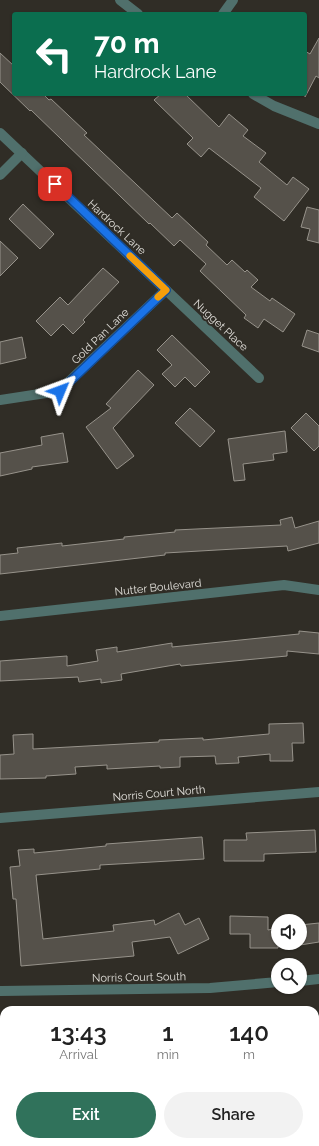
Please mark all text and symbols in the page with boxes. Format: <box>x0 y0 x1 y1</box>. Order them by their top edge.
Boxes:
text: 70 m <box>94 27 160 60</box>
icon: left <box>28 28 80 80</box>
text: Hardrock Lane <box>94 61 216 82</box>
pin <box>38 167 72 201</box>
icon: arrive <box>44 173 66 195</box>
street label: Hardrock Lane <box>85 197 149 258</box>
street label: Nugget Place <box>191 297 251 354</box>
street label: Gold Pan Lane <box>69 305 132 367</box>
position arrow <box>39 370 81 412</box>
street label: Nutter Boulevard <box>114 576 202 599</box>
street label: Norris Court North <box>112 783 206 804</box>
map controls <box>271 914 307 994</box>
button: sound <box>271 914 307 950</box>
button: search <box>271 958 307 994</box>
street label: Norris Court South <box>92 970 186 985</box>
text: 13:43 <box>50 1018 107 1047</box>
text: 1 <box>162 1018 174 1047</box>
text: 140 <box>229 1018 269 1047</box>
text: Arrival <box>59 1047 97 1062</box>
text: min <box>157 1047 179 1062</box>
text: m <box>243 1047 255 1062</box>
button: Exit <box>16 1092 156 1138</box>
button: Share <box>164 1092 303 1138</box>

